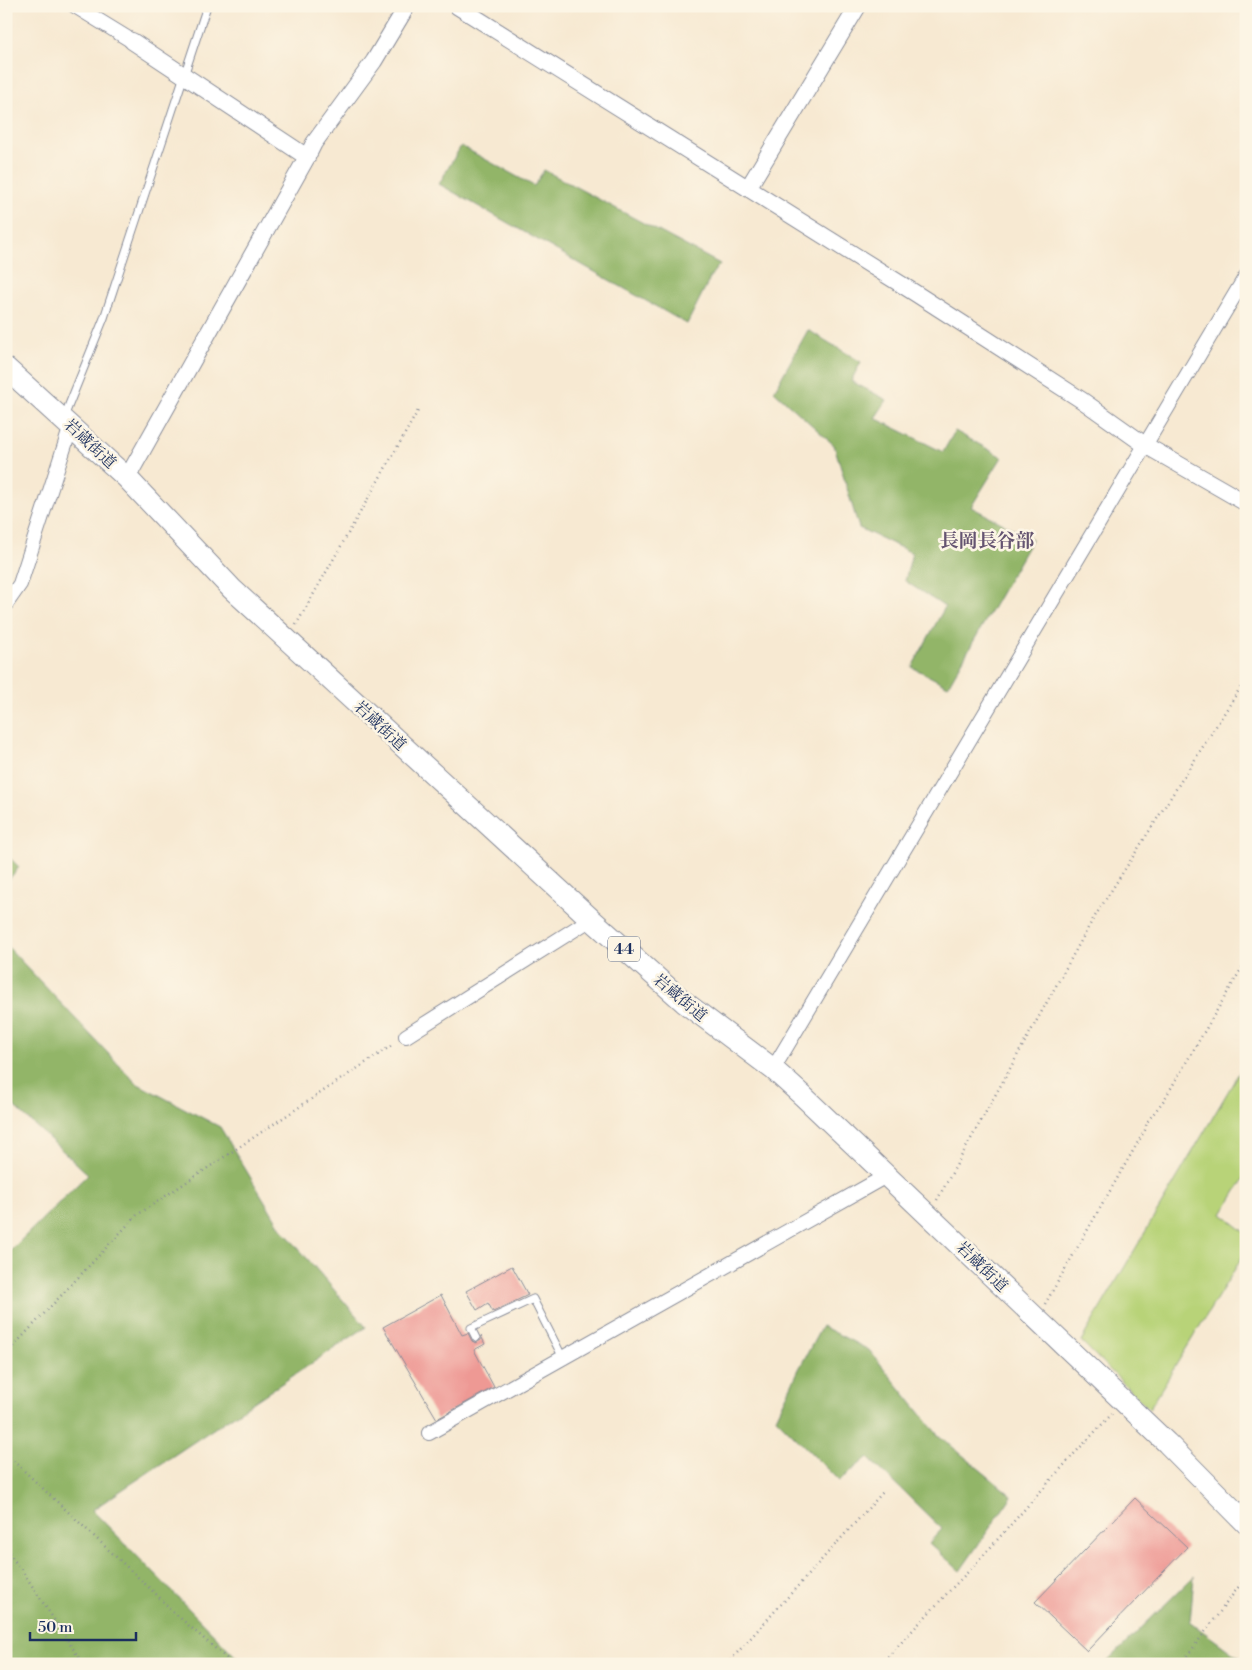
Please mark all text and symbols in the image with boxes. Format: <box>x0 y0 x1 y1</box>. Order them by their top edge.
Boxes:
street label: 岩蔵街道 <box>60 415 120 473</box>
district label: 長岡長谷部 <box>939 529 1035 553</box>
street label: 岩蔵街道 <box>350 697 410 755</box>
road number: 44 <box>608 936 640 962</box>
street label: 岩蔵街道 <box>649 970 711 1026</box>
street label: 岩蔵街道 <box>952 1238 1012 1296</box>
scale bar <box>30 1610 136 1642</box>
text: 50 m <box>38 1618 72 1637</box>

